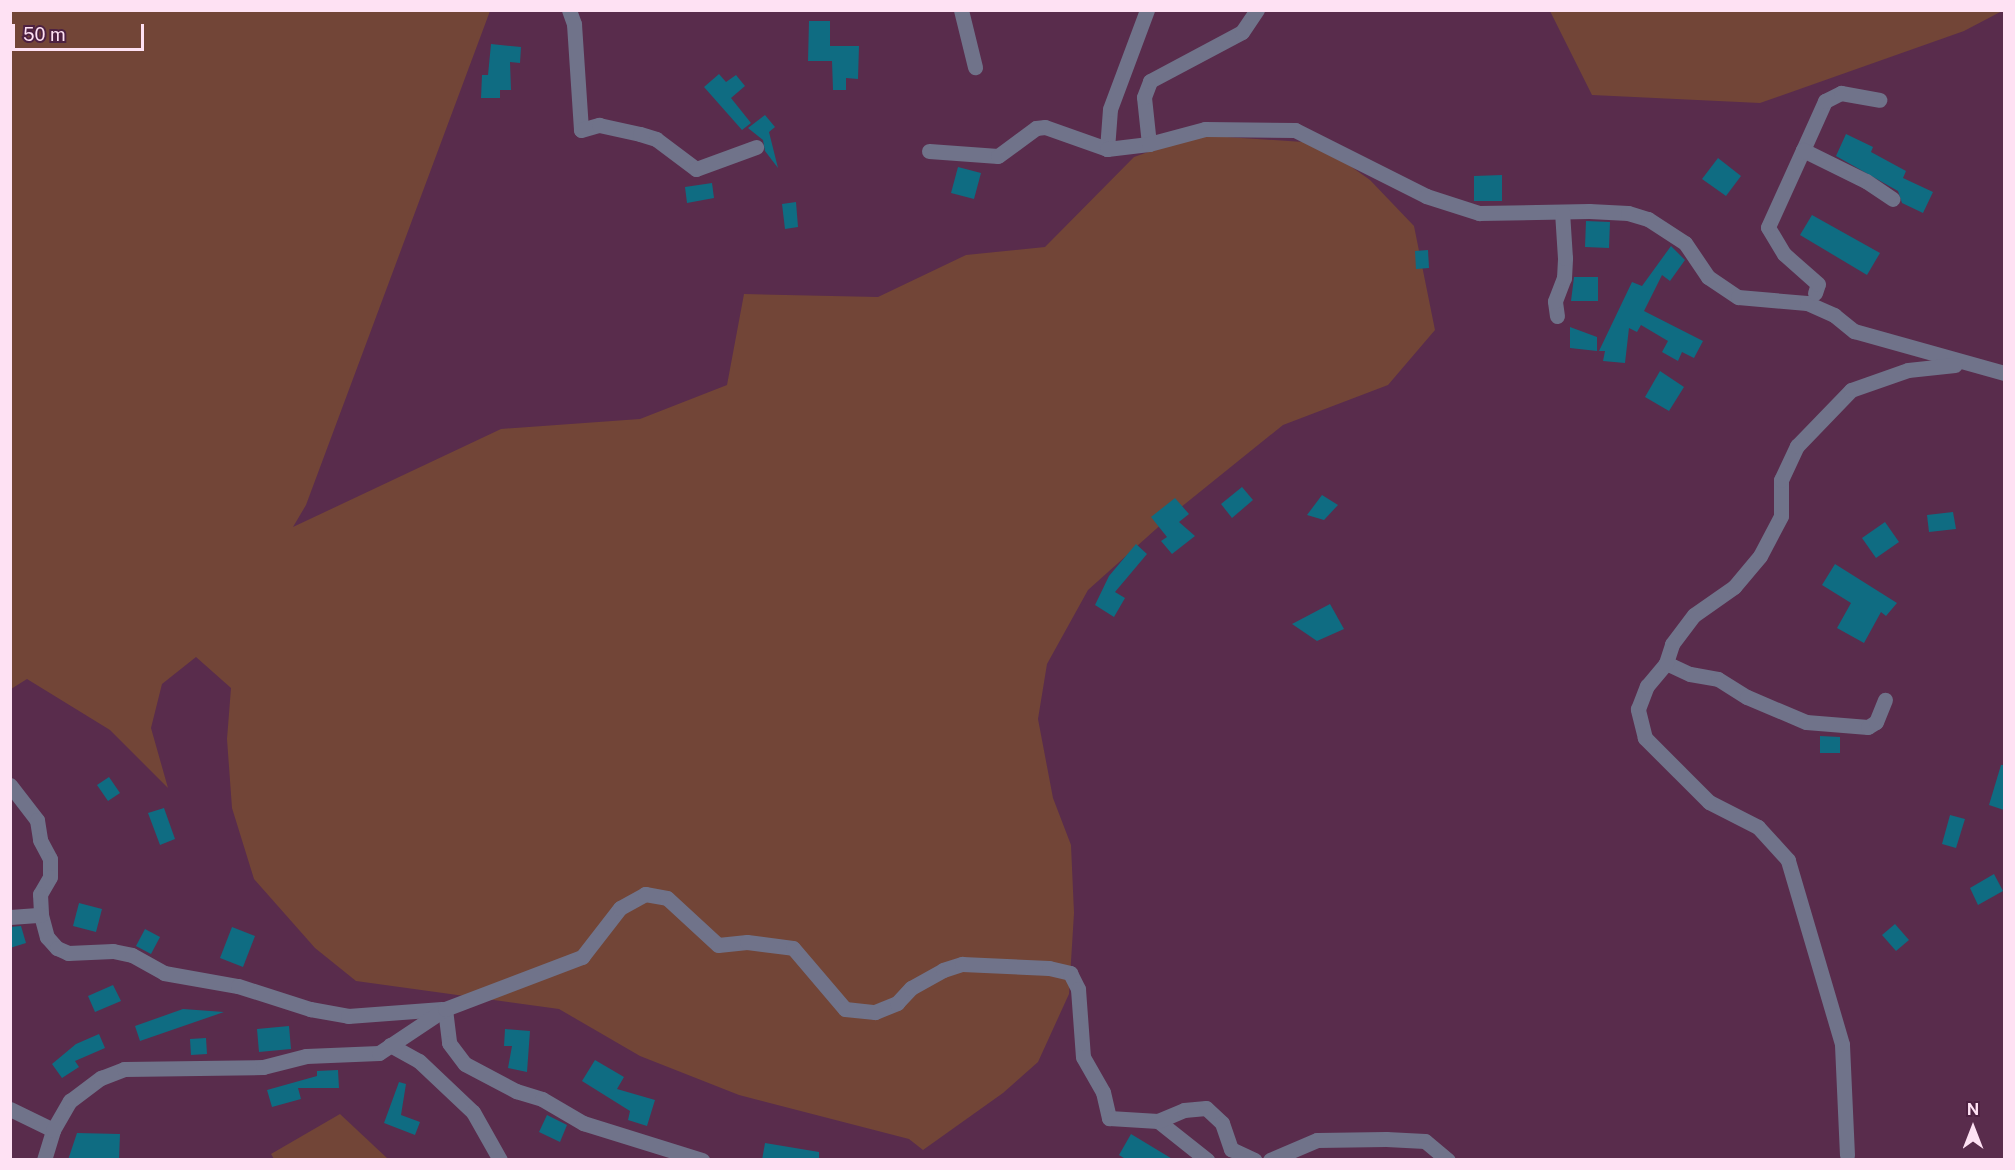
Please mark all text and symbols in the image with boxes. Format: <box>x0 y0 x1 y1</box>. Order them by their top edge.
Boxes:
scale bar <box>15 12 147 50</box>
text: 50 m <box>23 24 66 45</box>
north arrow <box>1943 1098 2003 1158</box>
text: N <box>1967 1100 1979 1119</box>

